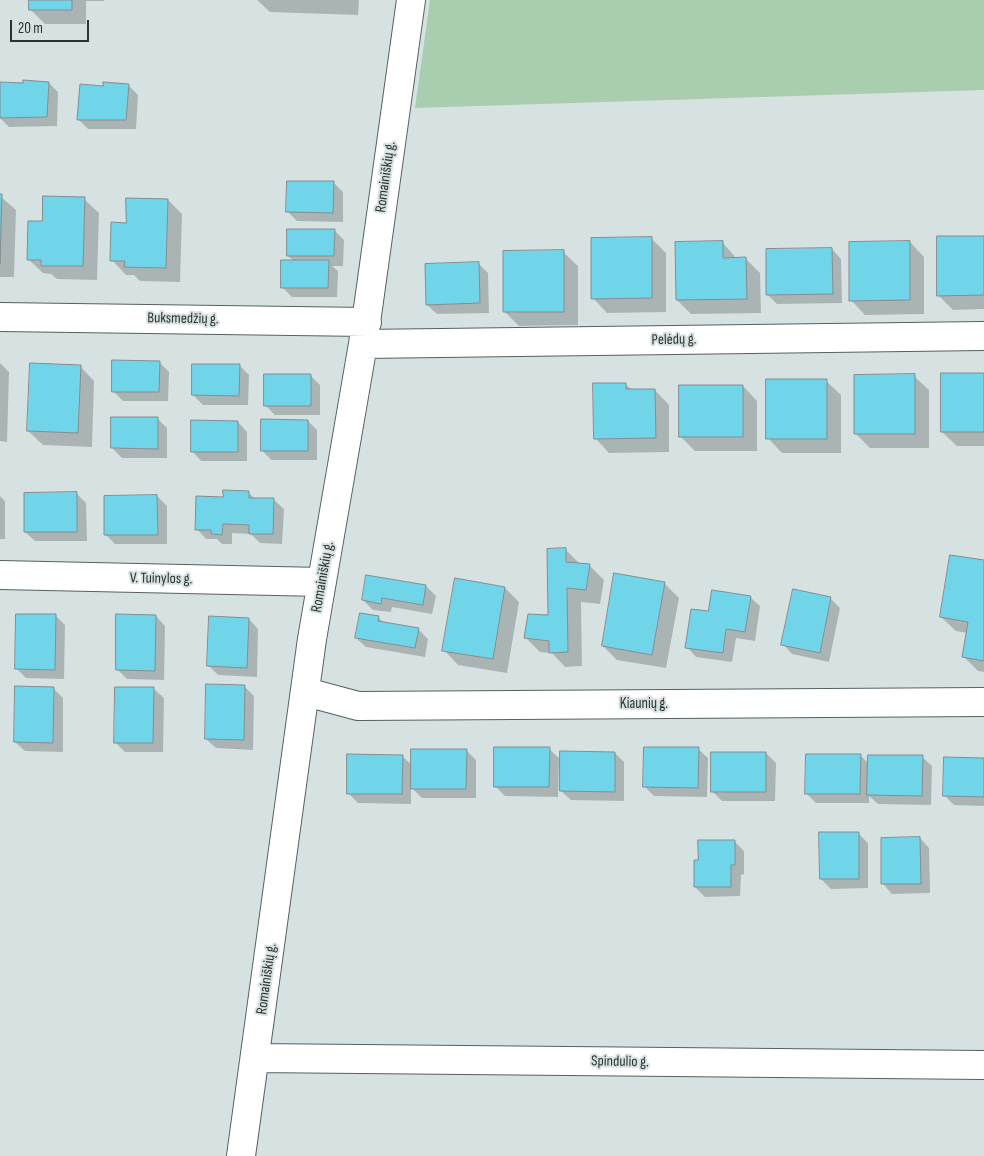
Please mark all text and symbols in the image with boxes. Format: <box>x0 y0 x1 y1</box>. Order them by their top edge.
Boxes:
scale bar <box>12 10 91 42</box>
text: 20 m <box>18 19 43 38</box>
street label: Romainiškių g. <box>372 140 400 214</box>
street label: Buksmedžių g. <box>147 309 219 329</box>
street label: Pelėdų g. <box>651 331 697 349</box>
street label: Romainiškių g. <box>308 540 338 614</box>
street label: V. Tuinylos g. <box>130 569 192 589</box>
street label: Kiaunių g. <box>620 695 668 713</box>
street label: Romainiškių g. <box>253 942 281 1016</box>
street label: Spindulio g. <box>591 1052 649 1072</box>

